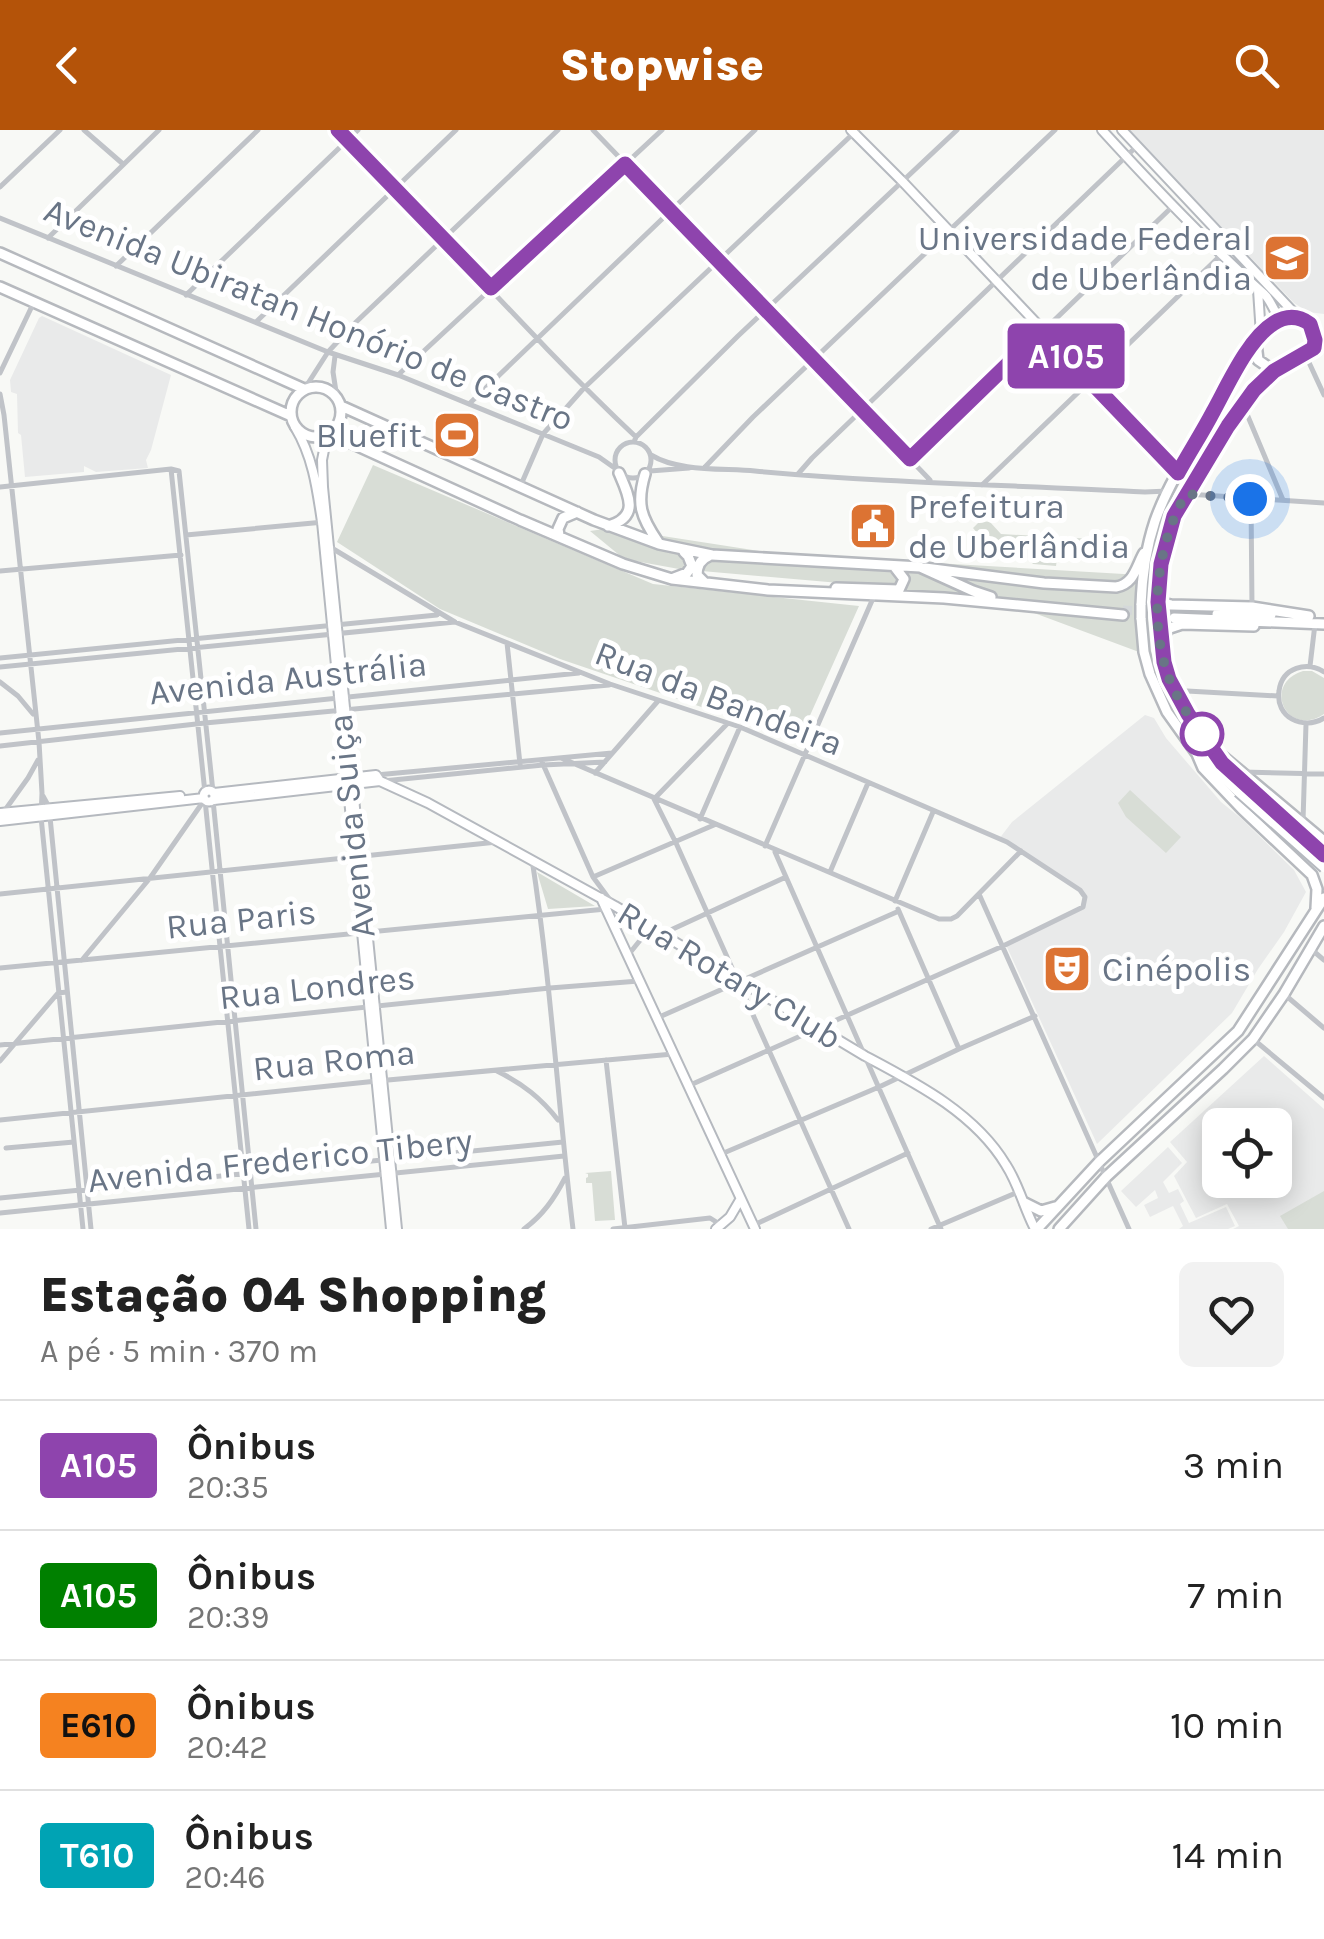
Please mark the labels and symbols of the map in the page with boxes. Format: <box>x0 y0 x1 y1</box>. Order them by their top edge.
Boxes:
street label: Avenida Ubiratan Honório de Castro <box>38 189 579 440</box>
place label: Universidade Federal de Uberlândia <box>918 218 1252 299</box>
school or university icon: Universidade Federal de Uberlândia <box>1261 232 1313 284</box>
line badge: A105 <box>996 324 1136 388</box>
sports icon: Bluefit <box>431 409 483 461</box>
place label: Bluefit <box>316 415 422 456</box>
your location <box>1225 474 1275 524</box>
place label: Prefeitura de Uberlândia <box>908 486 1130 567</box>
public building icon: Prefeitura de Uberlândia <box>847 500 899 552</box>
street label: Rua da Bandeira <box>589 632 848 765</box>
street label: Avenida Austrália <box>147 644 429 713</box>
street label: Avenida Suiça <box>319 712 384 940</box>
unlabelled marker <box>1181 713 1223 755</box>
street label: Rua Paris <box>164 891 318 948</box>
street label: Rua Rotary Club <box>610 893 849 1058</box>
theatre icon: Cinépolis <box>1041 943 1093 995</box>
place label: Cinépolis <box>1102 949 1251 990</box>
street label: Rua Londres <box>217 957 417 1018</box>
street label: Rua Roma <box>251 1032 417 1089</box>
street label: Avenida Frederico Tibery <box>86 1120 474 1201</box>

